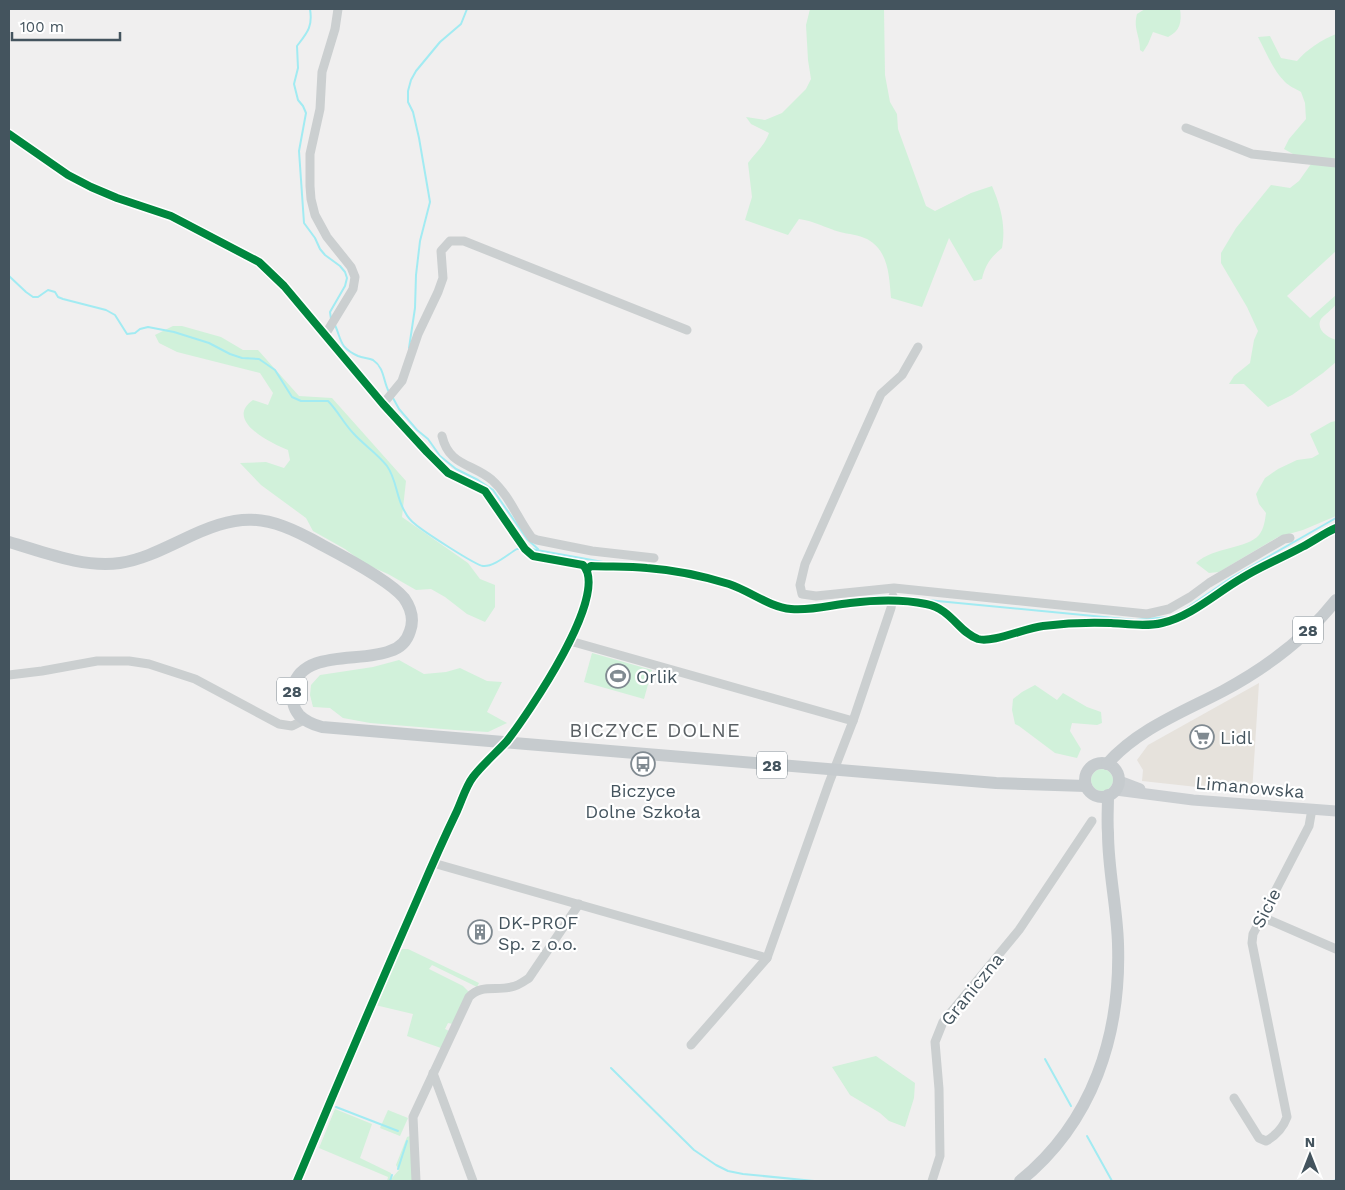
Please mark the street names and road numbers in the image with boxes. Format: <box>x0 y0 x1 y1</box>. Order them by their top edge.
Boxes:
road number: 28 <box>1293 616 1323 644</box>
road number: 28 <box>277 678 307 704</box>
road number: 28 <box>757 752 787 778</box>
street label: Limanowska <box>1195 772 1305 802</box>
street label: Sicie <box>1247 885 1285 931</box>
street label: Graniczna <box>936 948 1008 1030</box>

